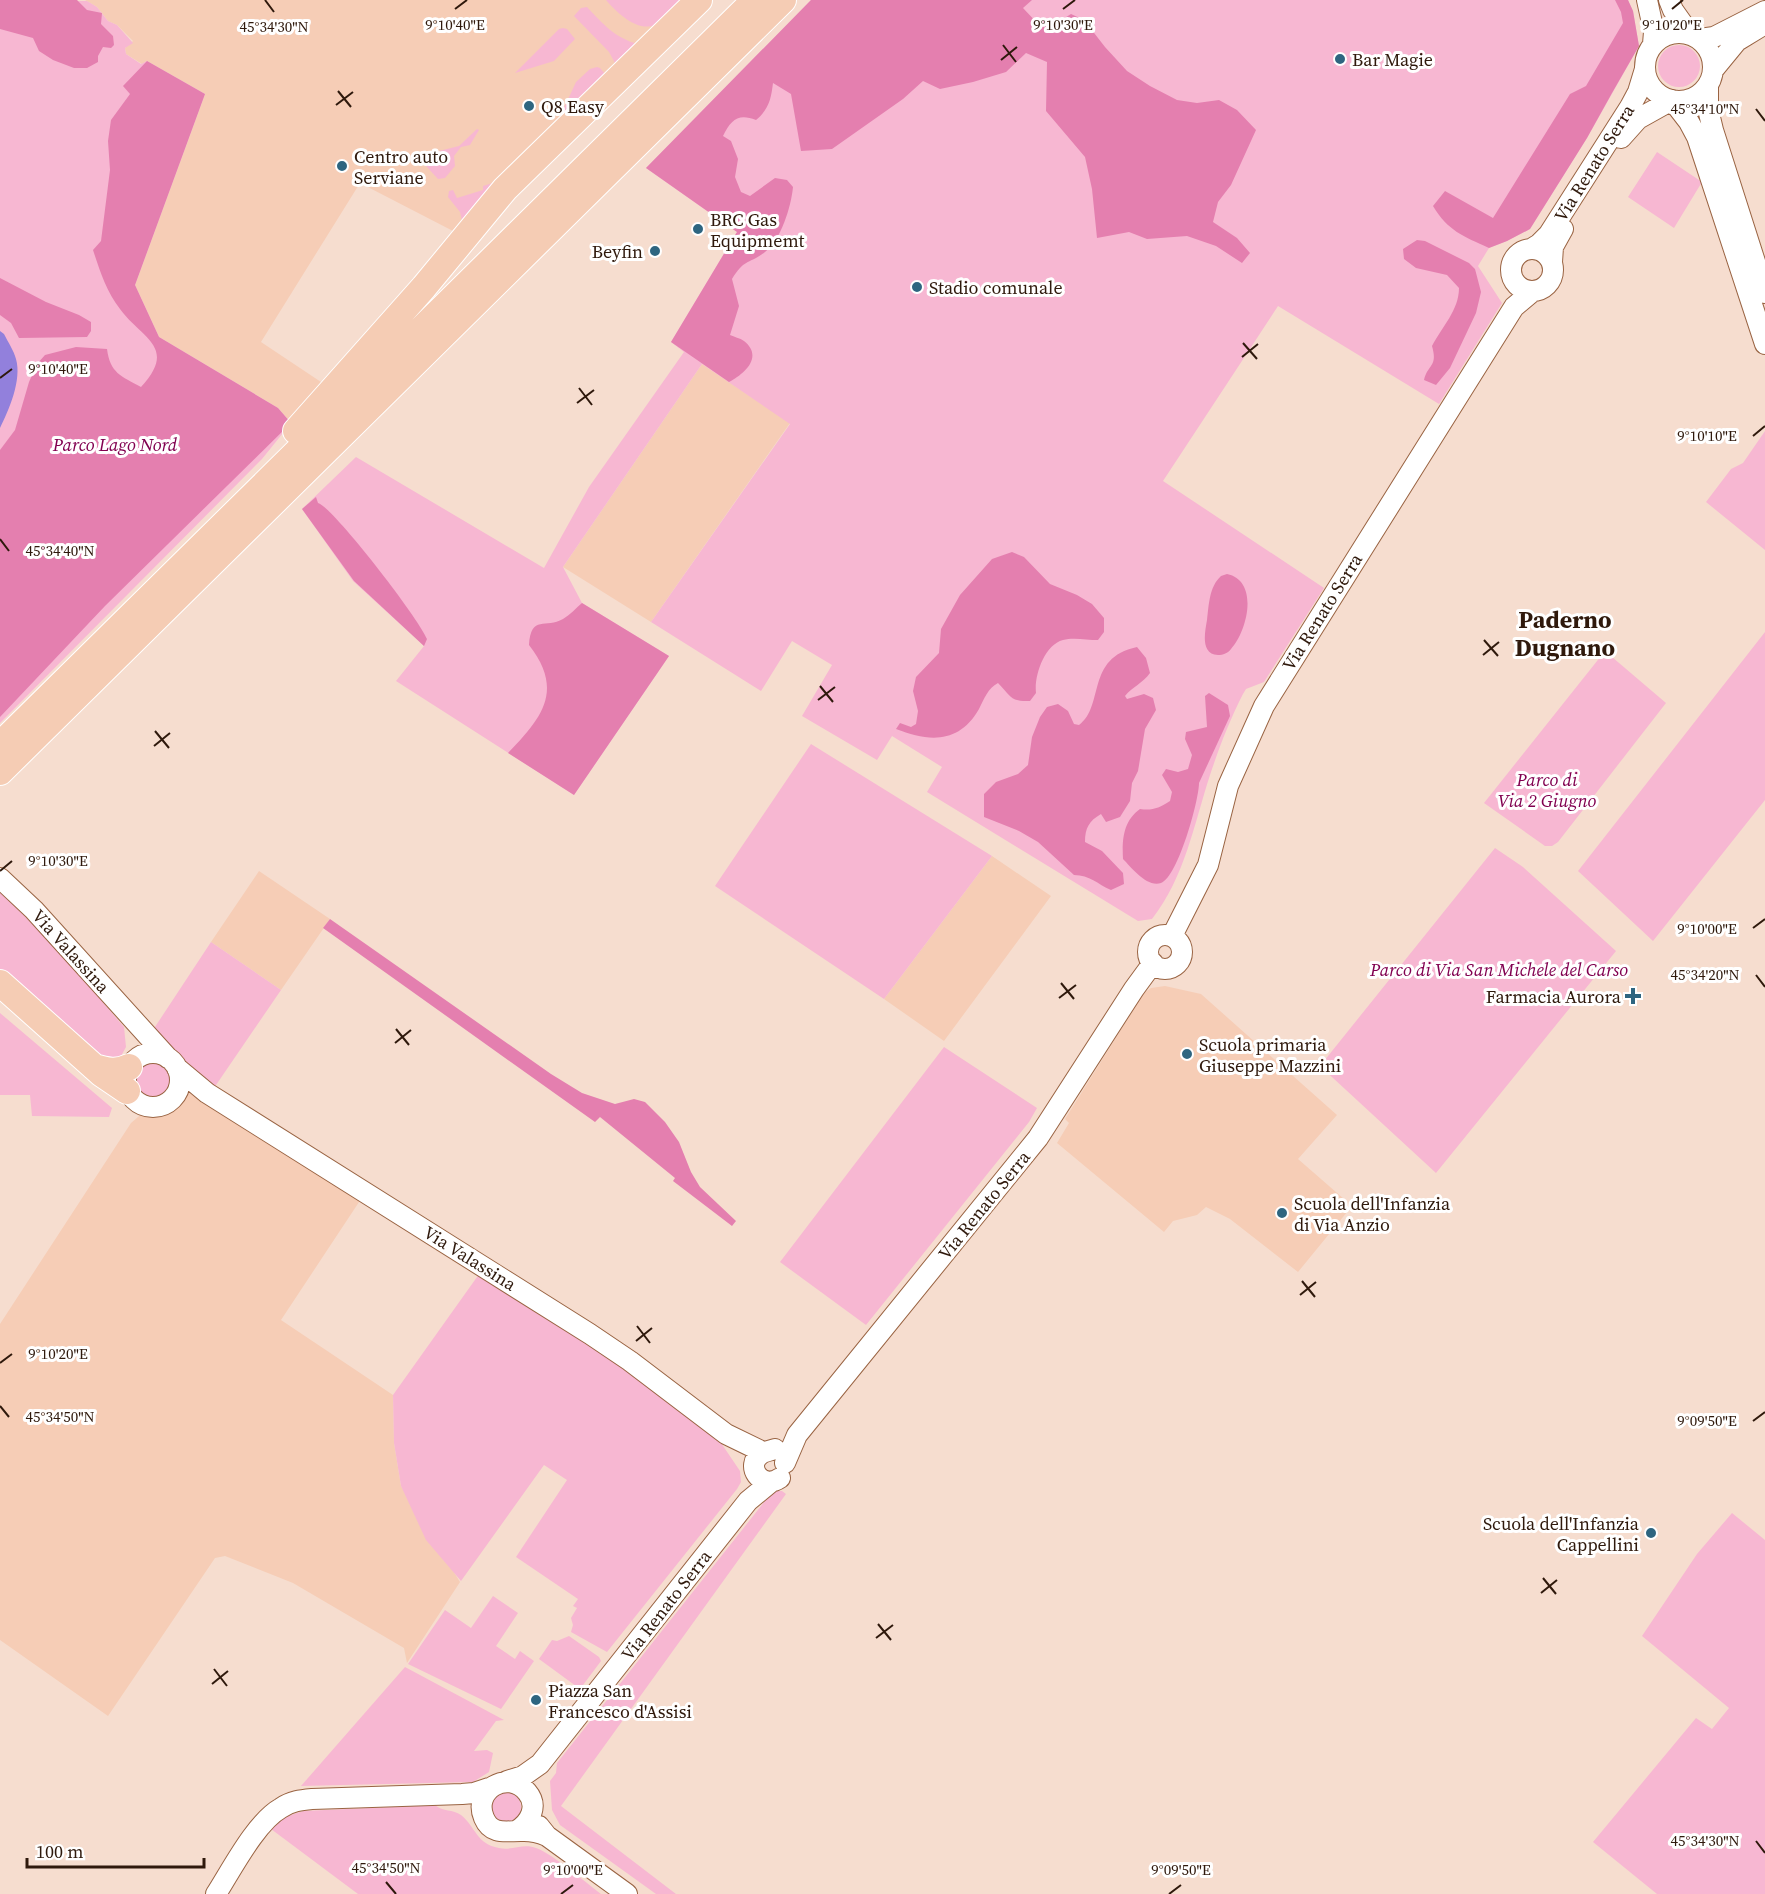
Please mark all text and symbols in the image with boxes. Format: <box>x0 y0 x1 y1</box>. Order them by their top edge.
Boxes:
text: 9°10'40"E <box>425 14 485 35</box>
text: 9°10'30"E <box>1033 14 1093 35</box>
text: 9°10'20"E <box>1642 14 1702 35</box>
text: 45°34'30"N <box>239 16 309 37</box>
place label: Bar Magie <box>1352 47 1433 72</box>
marker: Bar Magie <box>1333 52 1347 66</box>
place label: Q8 Easy <box>541 94 605 119</box>
text: 45°34'10"N <box>1670 98 1740 119</box>
marker: Q8 Easy <box>522 99 536 113</box>
street label: Via Renato Serra <box>1548 99 1640 226</box>
place label: Centro auto Serviane <box>354 144 448 190</box>
marker: Centro auto Serviane <box>335 159 349 173</box>
place label: BRC Gas Equipmemt <box>710 207 805 253</box>
marker: BRC Gas Equipmemt <box>691 222 705 236</box>
place label: Beyfin <box>592 239 643 264</box>
marker: Beyfin <box>648 244 662 258</box>
place label: Stadio comunale <box>929 275 1063 300</box>
marker: Stadio comunale <box>910 280 924 294</box>
text: 9°10'40"E <box>28 358 88 379</box>
text: 9°10'10"E <box>1677 425 1737 446</box>
park label: Parco Lago Nord <box>52 432 178 457</box>
text: 45°34'40"N <box>25 540 95 561</box>
street label: Via Renato Serra <box>1276 548 1368 675</box>
district label: Paderno Dugnano <box>1515 603 1615 664</box>
park label: Parco di Via 2 Giugno <box>1498 767 1597 813</box>
text: 9°10'30"E <box>28 850 88 871</box>
street label: Via Valassina <box>27 904 116 999</box>
text: 9°10'00"E <box>1677 918 1737 939</box>
park label: Parco di Via San Michele del Carso <box>1369 957 1628 982</box>
text: 45°34'20"N <box>1670 964 1740 985</box>
place label: Farmacia Aurora <box>1486 984 1622 1009</box>
marker: Farmacia Aurora <box>1626 989 1640 1003</box>
place label: Scuola primaria Giuseppe Mazzini <box>1199 1032 1341 1078</box>
marker: Scuola primaria Giuseppe Mazzini <box>1180 1047 1194 1061</box>
street label: Via Renato Serra <box>932 1145 1036 1265</box>
place label: Scuola dell'Infanzia di Via Anzio <box>1294 1191 1451 1237</box>
marker: Scuola dell'Infanzia di Via Anzio <box>1275 1206 1289 1220</box>
street label: Via Valassina <box>419 1220 522 1297</box>
text: 9°10'20"E <box>28 1343 88 1364</box>
text: 45°34'50"N <box>25 1406 95 1427</box>
text: 9°09'50"E <box>1677 1410 1737 1431</box>
place label: Scuola dell'Infanzia Cappellini <box>1483 1511 1640 1557</box>
marker: Scuola dell'Infanzia Cappellini <box>1644 1526 1658 1540</box>
street label: Via Renato Serra <box>615 1544 717 1665</box>
place label: Piazza San Francesco d'Assisi <box>548 1678 692 1724</box>
marker: Piazza San Francesco d'Assisi <box>529 1693 543 1707</box>
text: 45°34'30"N <box>1670 1830 1740 1851</box>
scale bar <box>27 1831 204 1869</box>
text: 100 m <box>36 1839 83 1864</box>
text: 45°34'50"N <box>351 1857 421 1878</box>
text: 9°10'00"E <box>543 1859 603 1880</box>
text: 9°09'50"E <box>1151 1859 1211 1880</box>

